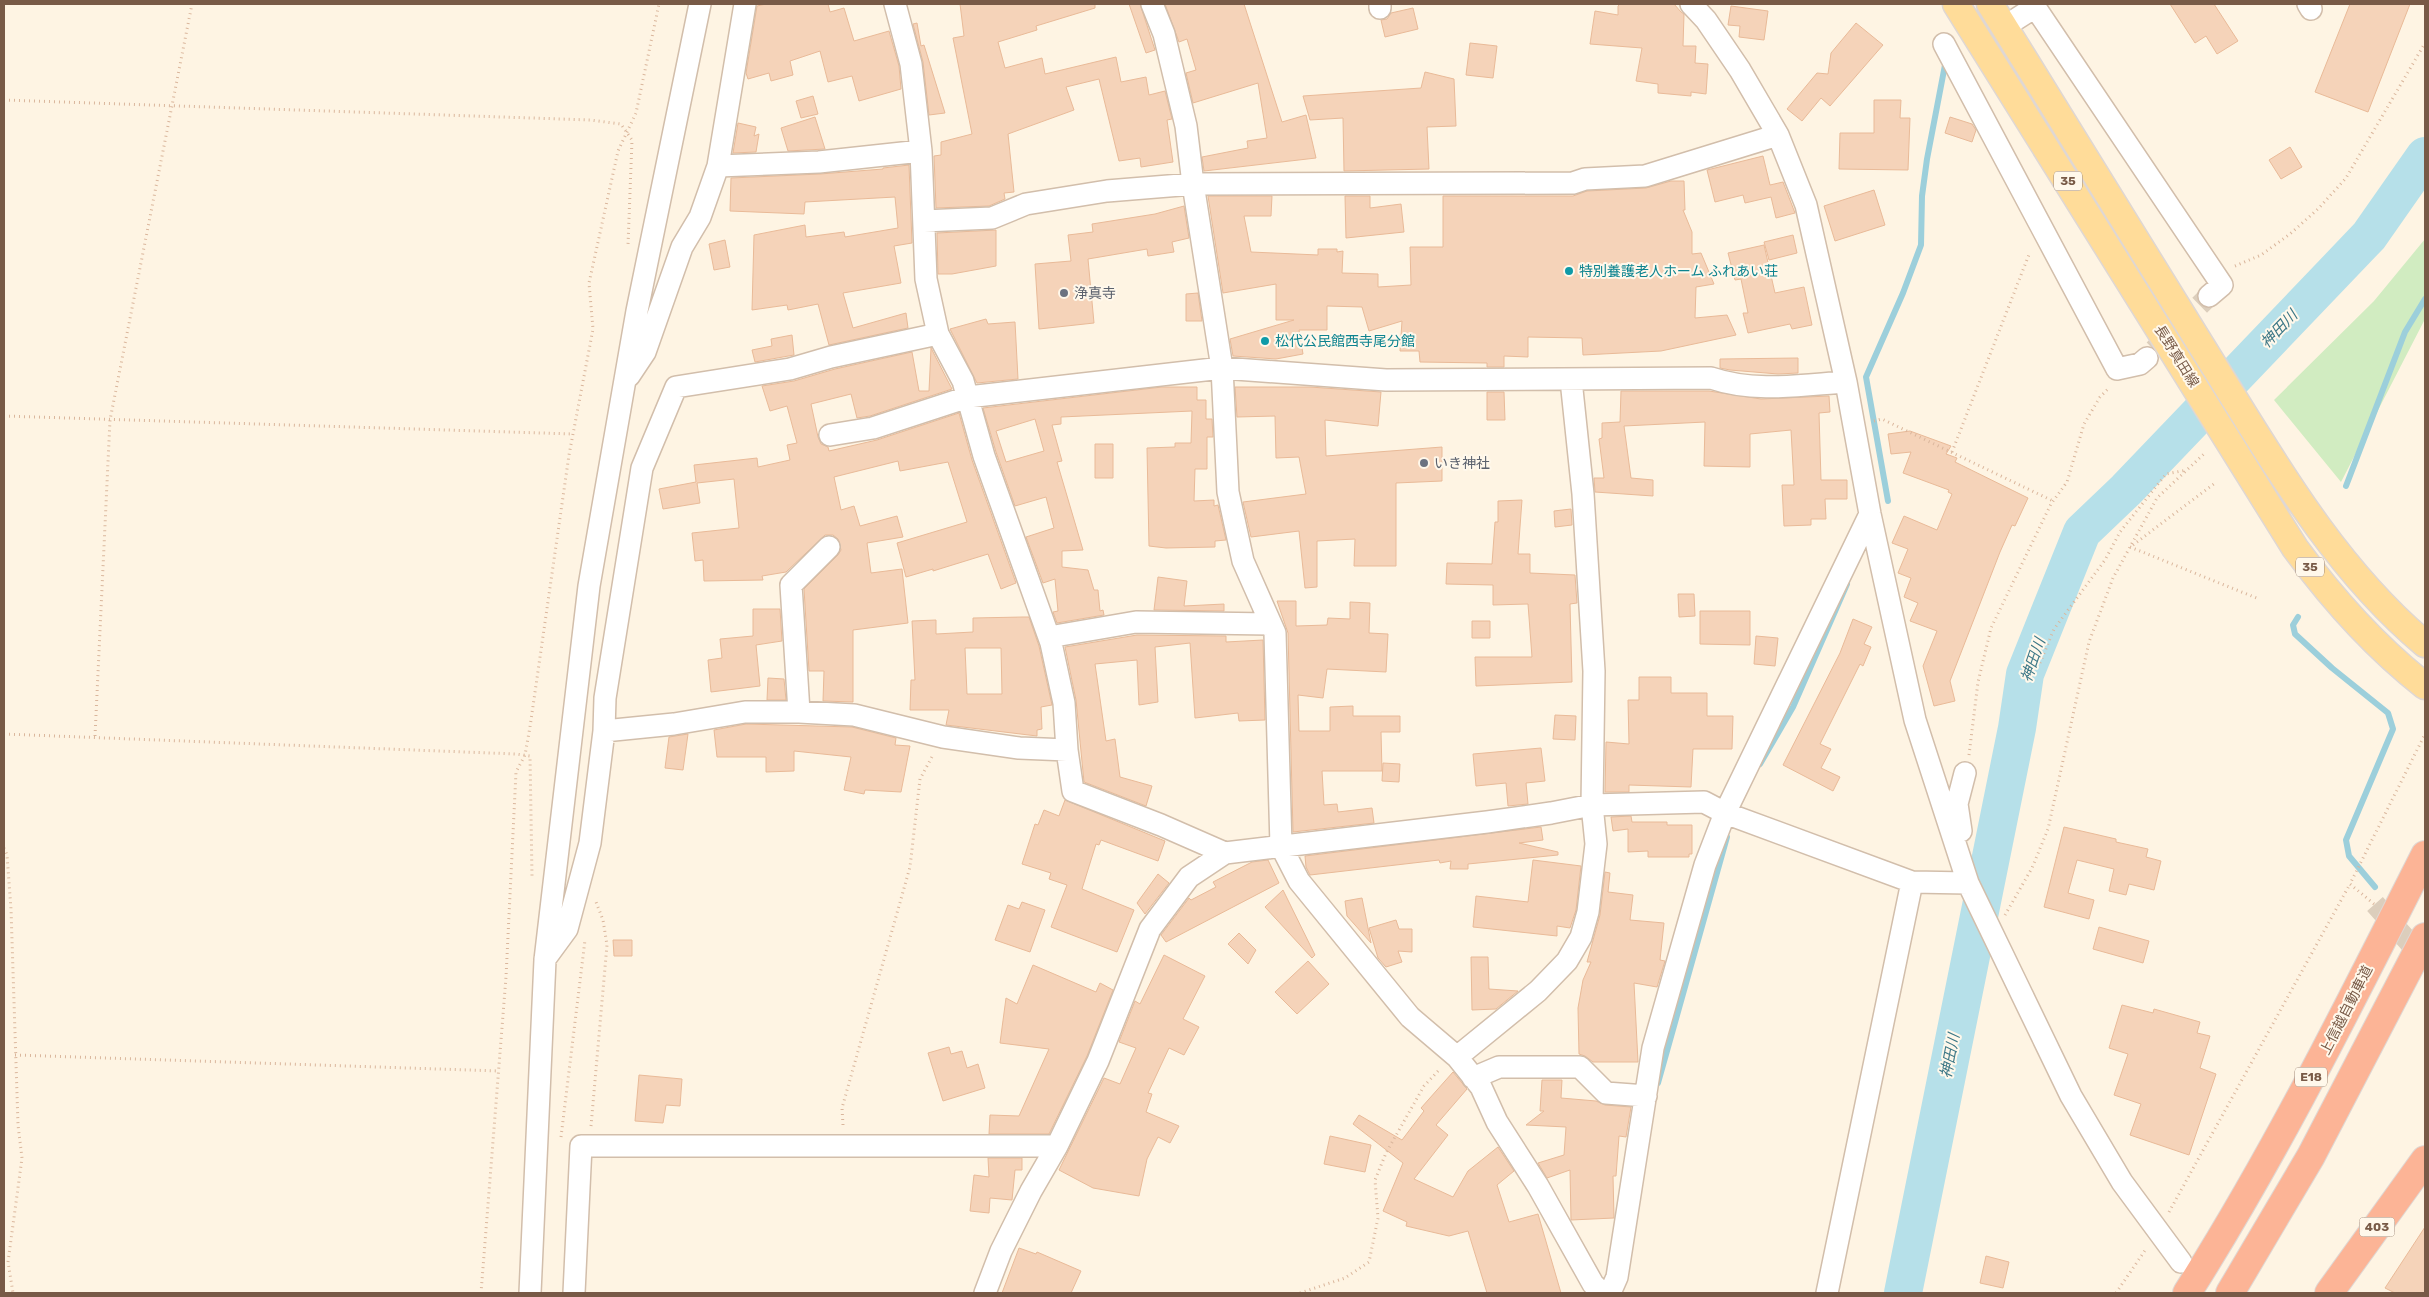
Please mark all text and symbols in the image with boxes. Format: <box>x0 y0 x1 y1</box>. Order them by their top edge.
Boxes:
road number: 35 <box>2054 172 2082 190</box>
place label: 特別養護老人ホーム ふれあい荘 <box>1579 263 1778 280</box>
marker: 特別養護老人ホーム ふれあい荘 <box>1563 265 1575 277</box>
place label: 浄真寺 <box>1074 285 1116 302</box>
marker: 浄真寺 <box>1058 287 1070 299</box>
water label: 神田川 <box>2257 305 2302 351</box>
street label: 長野真田線 <box>2151 322 2202 390</box>
place label: 松代公民館西寺尾分館 <box>1275 333 1415 350</box>
marker: 松代公民館西寺尾分館 <box>1259 335 1271 347</box>
place label: いき神社 <box>1434 455 1490 472</box>
marker: いき神社 <box>1418 457 1430 469</box>
road number: 35 <box>2296 558 2324 576</box>
water label: 神田川 <box>2017 634 2049 684</box>
street label: 上信越自動車道 <box>2317 963 2376 1058</box>
water label: 神田川 <box>1937 1030 1964 1080</box>
road number: E18 <box>2295 1068 2327 1086</box>
road number: 403 <box>2360 1218 2394 1236</box>

